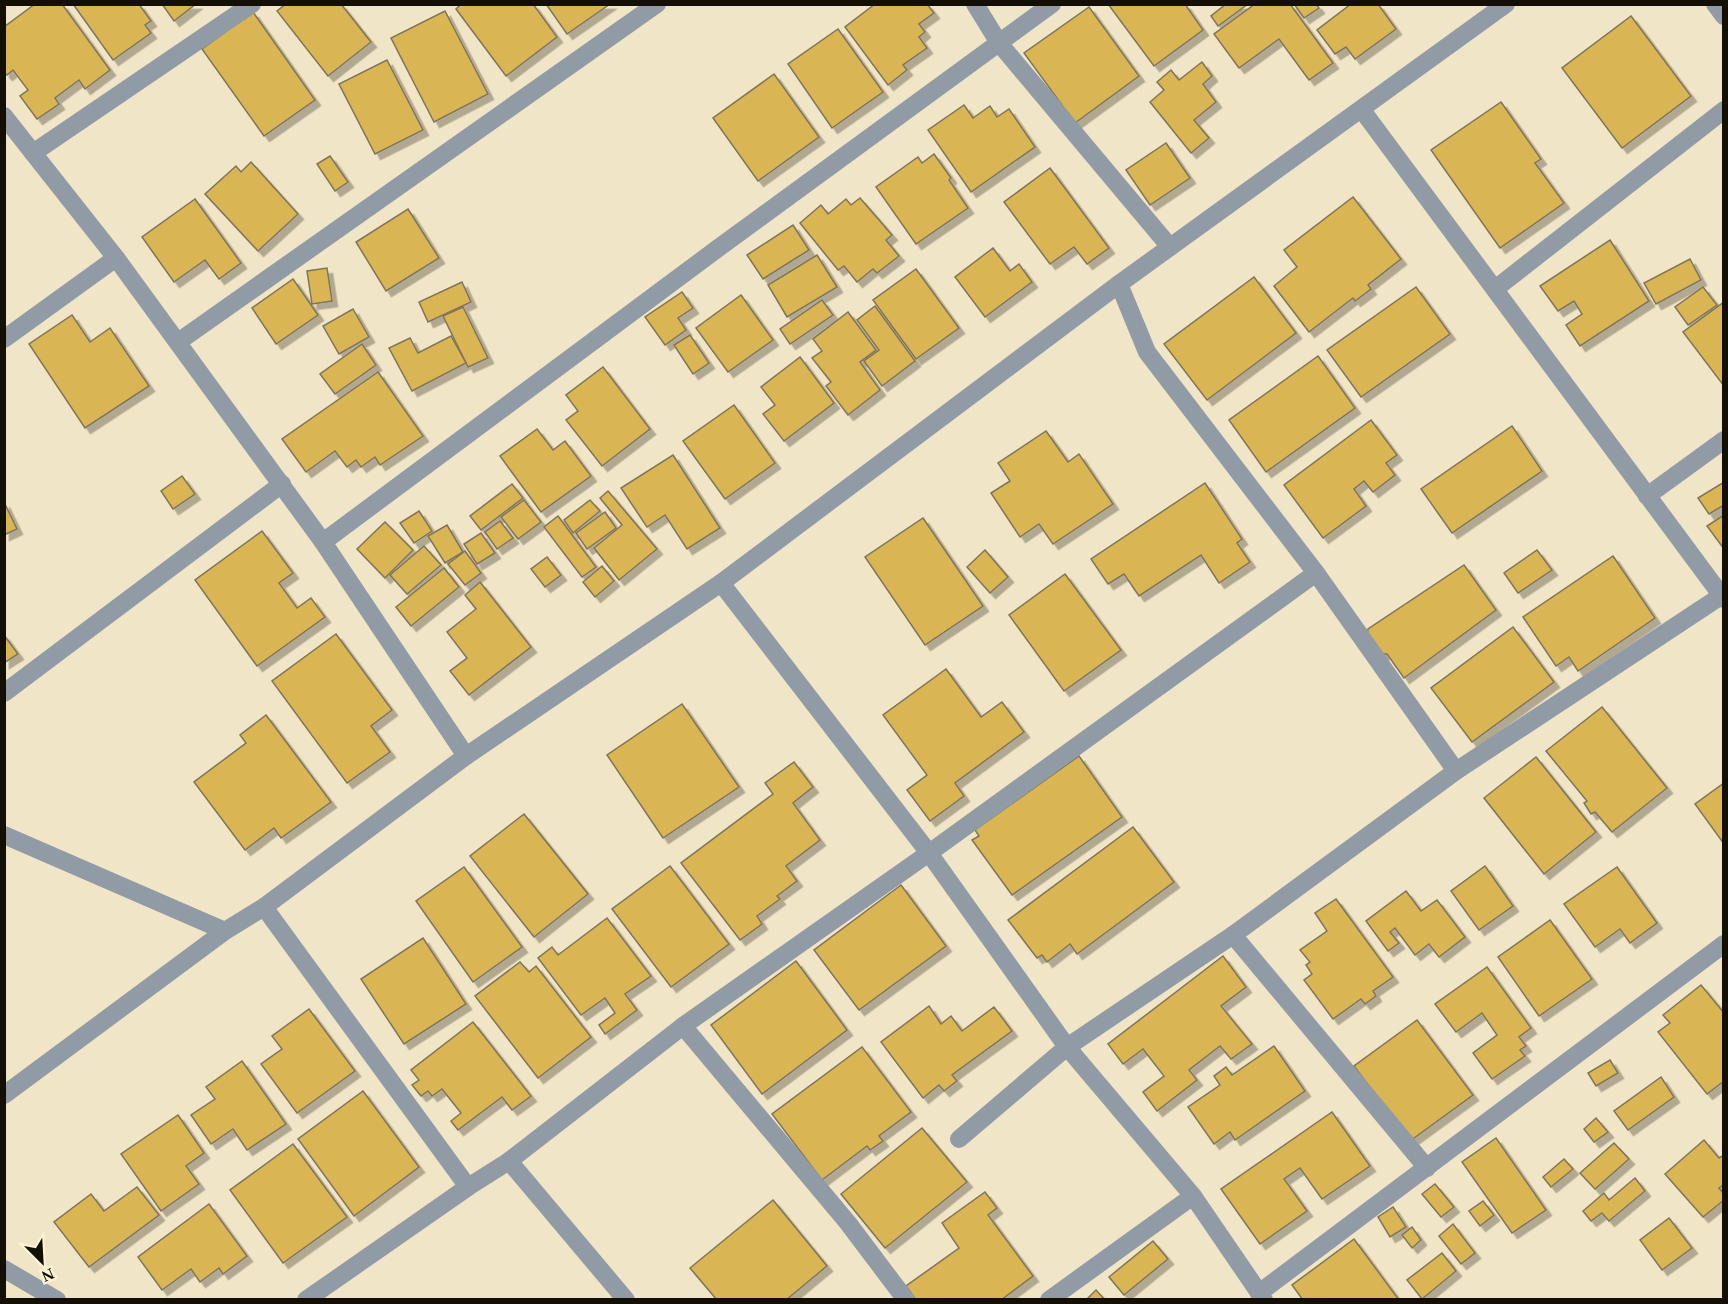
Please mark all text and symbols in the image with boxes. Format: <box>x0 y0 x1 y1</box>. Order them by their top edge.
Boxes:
north arrow <box>12 1232 72 1292</box>
text: N <box>39 1265 57 1286</box>

